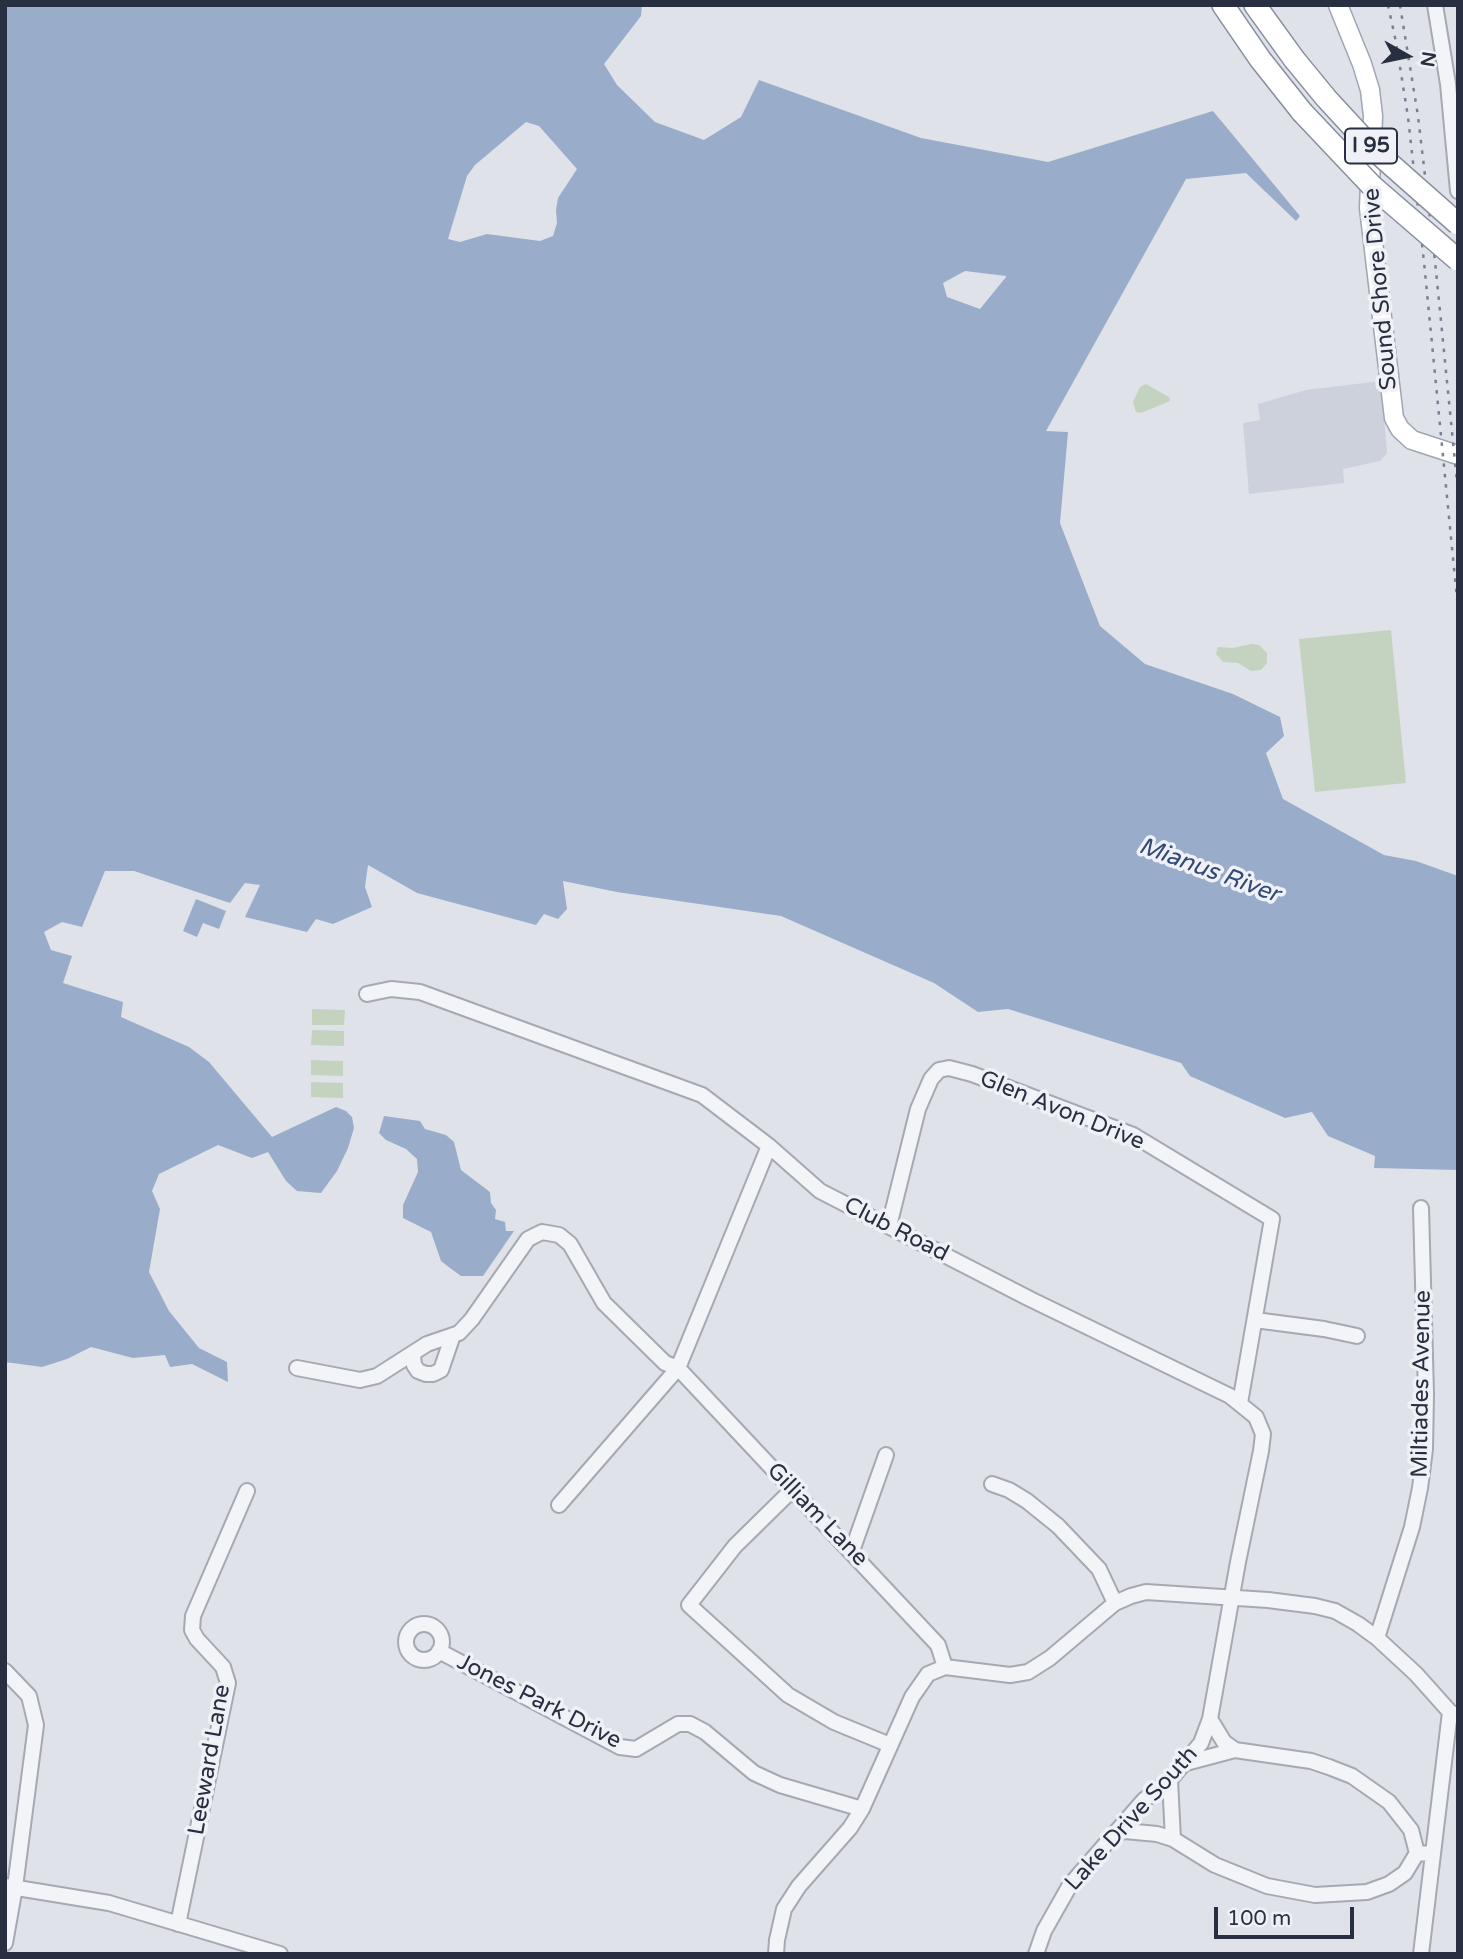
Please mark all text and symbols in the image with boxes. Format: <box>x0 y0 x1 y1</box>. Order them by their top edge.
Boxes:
north arrow <box>1372 21 1442 91</box>
text: N <box>1416 50 1440 69</box>
road number: I 95 <box>1345 128 1397 164</box>
street label: Sound Shore Drive <box>1358 187 1404 391</box>
water label: Mianus River <box>1135 832 1283 910</box>
street label: Glen Avon Drive <box>976 1065 1148 1157</box>
street label: Club Road <box>839 1192 953 1268</box>
street label: Miltiades Avenue <box>1407 1290 1437 1478</box>
street label: Gilliam Lane <box>761 1457 873 1573</box>
street label: Jones Park Drive <box>452 1649 626 1755</box>
street label: Leeward Lane <box>183 1683 237 1837</box>
street label: Lake Drive South <box>1060 1741 1204 1897</box>
scale bar <box>1218 1892 1358 1936</box>
text: 100 m <box>1227 1906 1291 1931</box>

